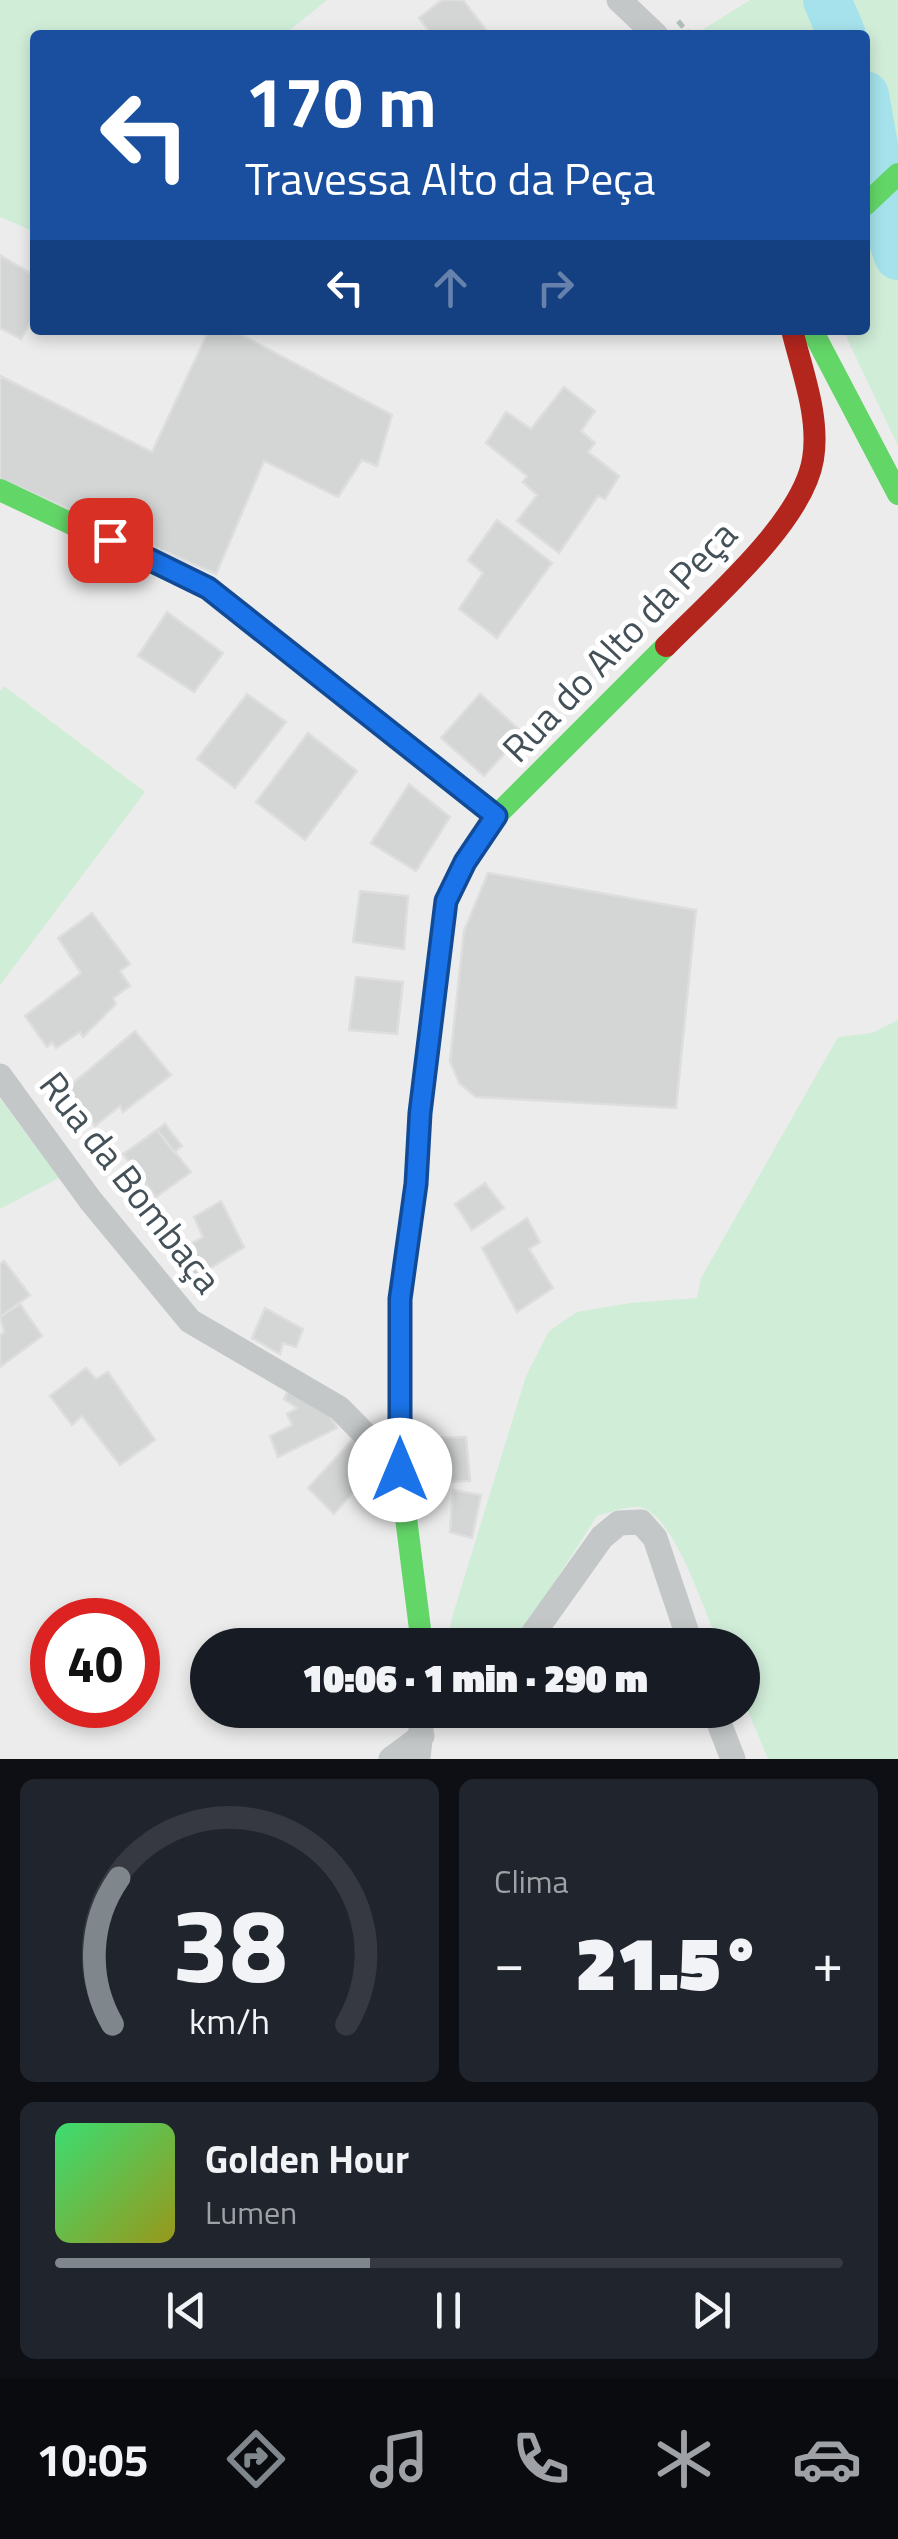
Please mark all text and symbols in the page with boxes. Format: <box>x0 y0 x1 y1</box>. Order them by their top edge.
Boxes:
text: 170 m <box>245 48 437 154</box>
icon: left <box>80 70 210 200</box>
text: Travessa Alto da Peça <box>245 144 655 212</box>
icon: left <box>318 260 373 315</box>
icon: ahead <box>423 260 478 315</box>
icon: right <box>528 260 583 315</box>
pin <box>68 498 153 583</box>
street label: Rua do Alto da Peça <box>488 507 750 775</box>
icon: arrive <box>83 513 138 568</box>
street label: Rua da Bombaça <box>26 1058 236 1306</box>
position arrow <box>348 1418 452 1522</box>
speed limit sign: 40 <box>30 1598 160 1728</box>
text: 10:06 · 1 min · 290 m <box>302 1649 648 1707</box>
text: Clima <box>494 1857 569 1905</box>
text: 38 <box>171 1864 288 2022</box>
text: 21.5° <box>575 1905 762 2019</box>
text: − <box>494 1920 525 2003</box>
text: + <box>812 1920 843 2003</box>
text: km/h <box>189 1993 270 2048</box>
text: Golden Hour <box>205 2130 409 2188</box>
text: Lumen <box>205 2188 297 2236</box>
icon: previous <box>159 2283 214 2338</box>
icon: pause <box>421 2283 476 2338</box>
icon: next <box>684 2283 739 2338</box>
icon: directions <box>221 2424 291 2494</box>
icon: music <box>364 2424 434 2494</box>
icon: phone <box>506 2424 576 2494</box>
icon: climate <box>649 2424 719 2494</box>
icon: car <box>792 2424 862 2494</box>
text: 10:05 <box>36 2425 149 2493</box>

